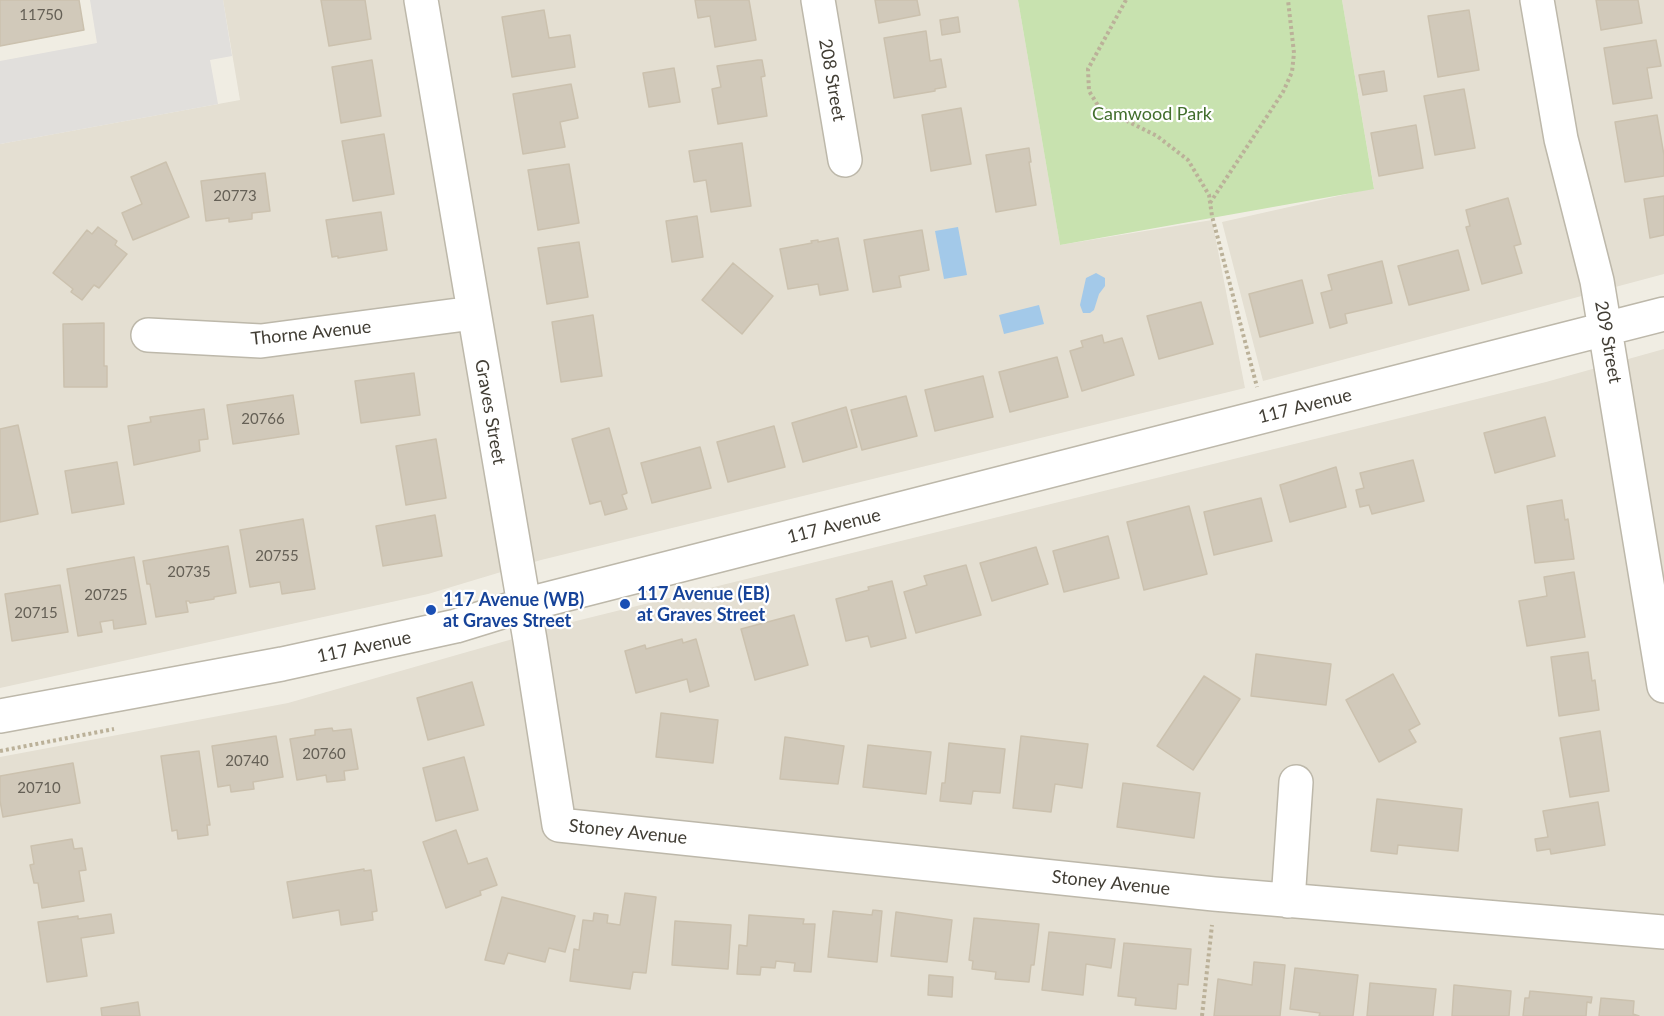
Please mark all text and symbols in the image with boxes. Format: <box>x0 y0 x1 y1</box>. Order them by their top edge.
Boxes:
house number: 11750 <box>19 6 63 24</box>
street label: 208 Street <box>814 37 850 123</box>
park label: Camwood Park <box>1092 103 1212 125</box>
house number: 20773 <box>213 187 257 205</box>
street label: 209 Street <box>1590 299 1626 385</box>
street label: Thorne Avenue <box>250 316 372 350</box>
street label: Graves Street <box>470 358 510 466</box>
street label: 117 Avenue <box>1256 384 1354 428</box>
house number: 20766 <box>241 410 285 428</box>
street label: 117 Avenue <box>785 504 883 548</box>
house number: 20755 <box>255 547 299 565</box>
house number: 20735 <box>167 563 211 581</box>
place label: 117 Avenue (EB) at Graves Street <box>637 583 770 626</box>
house number: 20725 <box>84 586 128 604</box>
place label: 117 Avenue (WB) at Graves Street <box>443 589 584 632</box>
marker: 117 Avenue (EB) at Graves Street <box>618 597 632 611</box>
marker: 117 Avenue (WB) at Graves Street <box>424 603 438 617</box>
house number: 20715 <box>14 604 58 622</box>
street label: 117 Avenue <box>315 627 413 667</box>
house number: 20760 <box>302 745 346 763</box>
house number: 20740 <box>225 752 269 770</box>
house number: 20710 <box>17 779 61 797</box>
street label: Stoney Avenue <box>568 815 688 849</box>
street label: Stoney Avenue <box>1051 866 1171 900</box>

